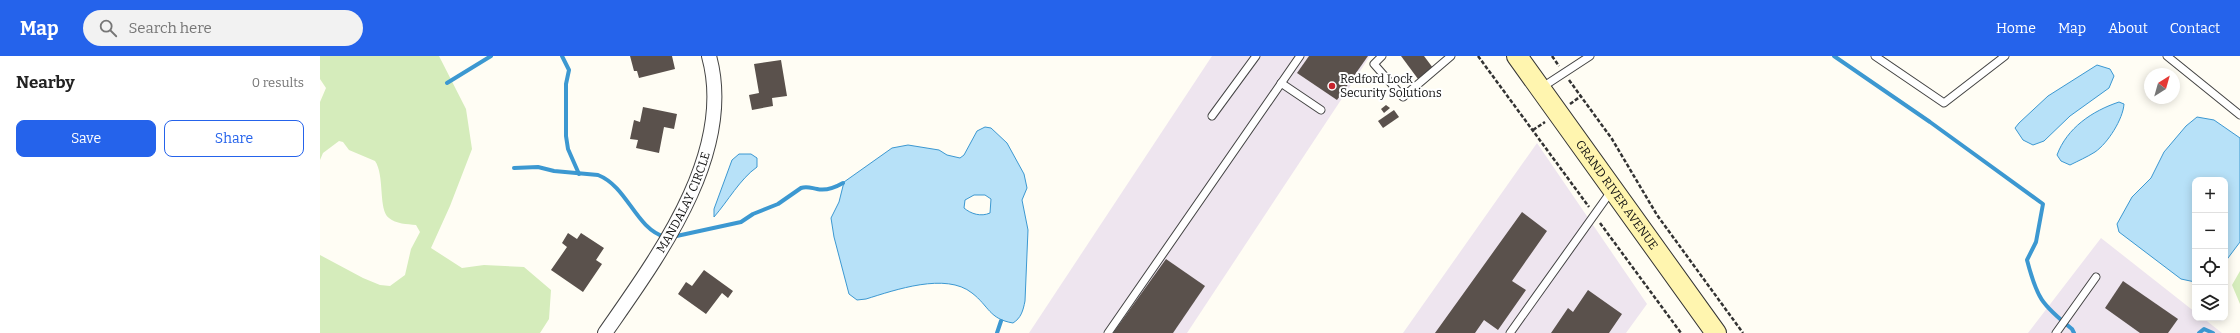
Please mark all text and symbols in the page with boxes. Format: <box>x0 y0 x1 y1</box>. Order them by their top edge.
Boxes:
search box <box>83 10 363 46</box>
text: Map <box>20 17 59 40</box>
icon: search <box>97 17 119 39</box>
text: Search here <box>129 19 212 37</box>
text: Home <box>1996 20 2036 37</box>
text: Map <box>2058 20 2086 37</box>
text: About <box>2108 20 2148 37</box>
text: Contact <box>2170 20 2220 37</box>
north arrow <box>2144 68 2180 104</box>
text: Nearby <box>16 72 75 93</box>
place label: Redford Lock Security Solutions <box>1340 72 1442 100</box>
text: 0 results <box>252 75 304 90</box>
marker: Redford Lock Security Solutions <box>1327 81 1337 91</box>
button: Save <box>16 120 156 157</box>
button: Share <box>164 120 304 157</box>
street label: GRAND RIVER AVENUE <box>1573 137 1661 252</box>
street label: MANDALAY CIRCLE <box>654 150 713 255</box>
map controls <box>2192 177 2228 321</box>
button: + <box>2192 177 2228 213</box>
button: − <box>2192 213 2228 249</box>
button: locate <box>2192 249 2228 285</box>
button: layers <box>2192 285 2228 321</box>

